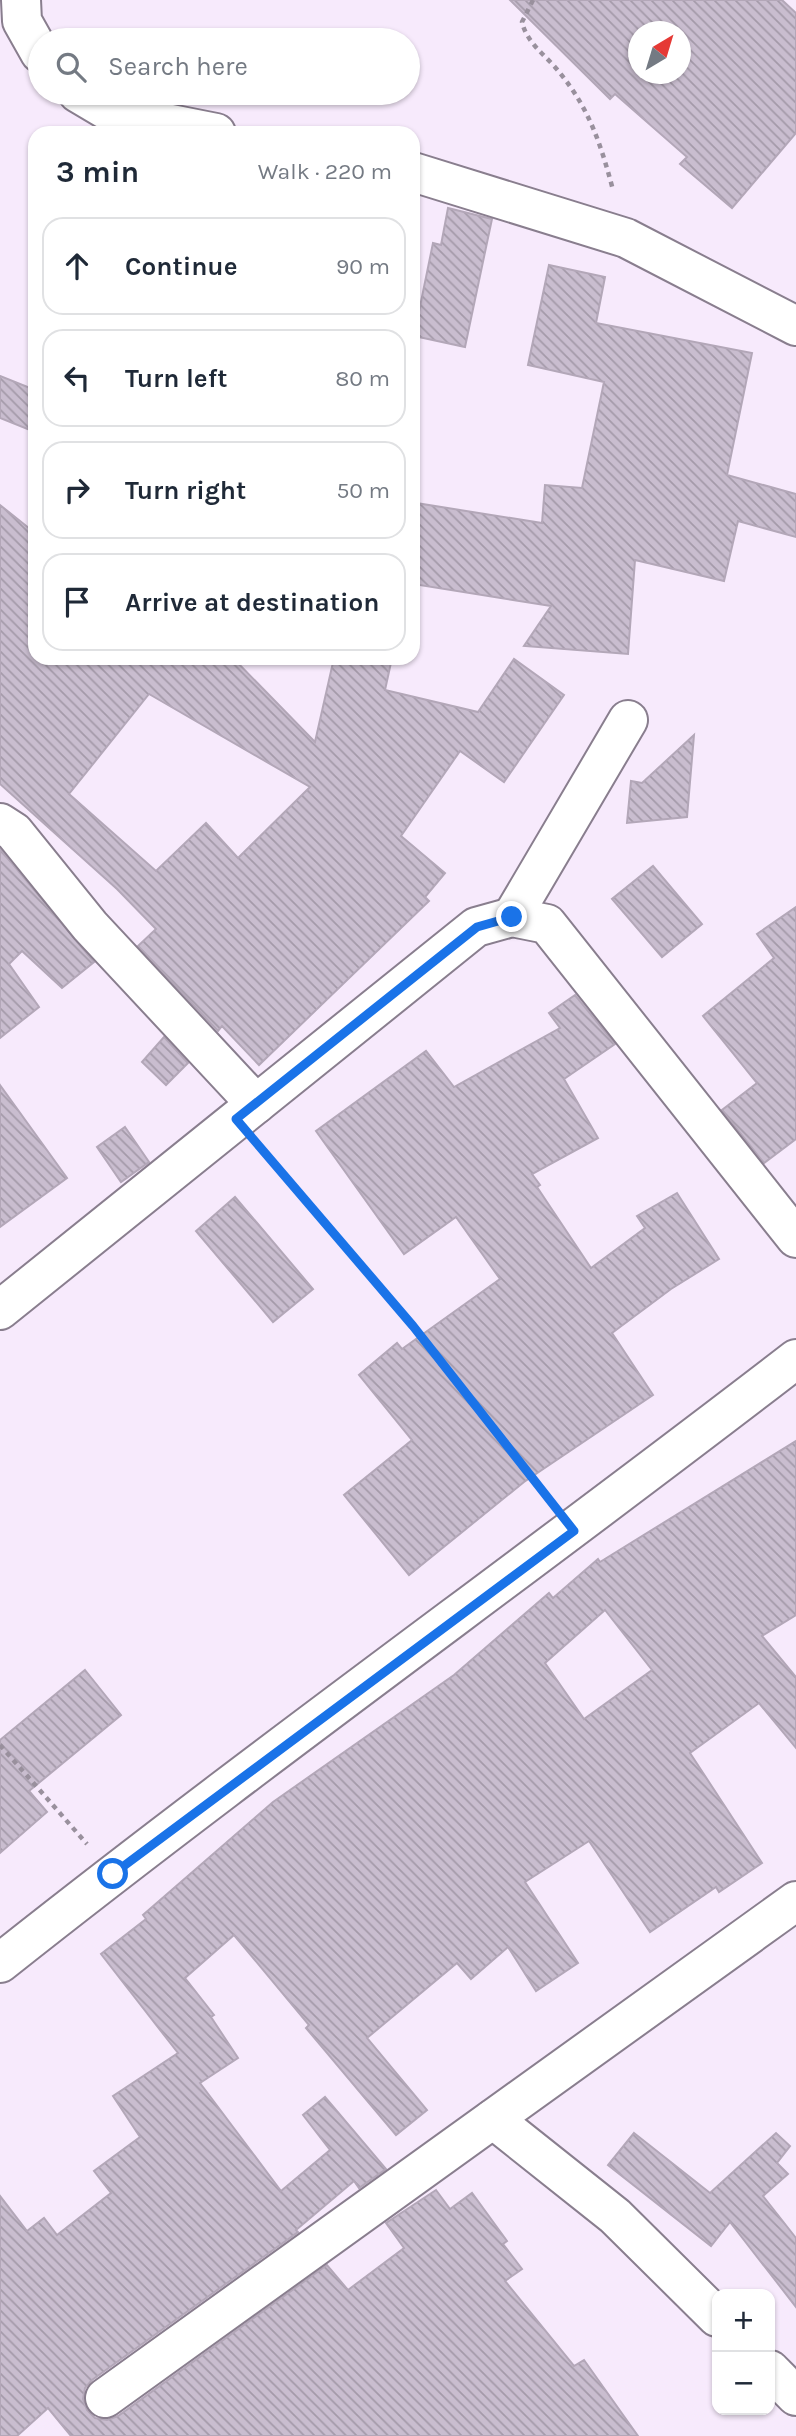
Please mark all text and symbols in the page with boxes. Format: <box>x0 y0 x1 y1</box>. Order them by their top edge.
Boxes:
north arrow <box>628 21 691 84</box>
search box <box>28 28 420 105</box>
icon: search <box>52 48 90 86</box>
text: Search here <box>108 51 248 82</box>
text: 3 min <box>56 154 139 190</box>
text: Walk · 220 m <box>258 158 392 185</box>
icon: ahead <box>58 247 96 285</box>
text: Continue <box>125 251 237 282</box>
text: 90 m <box>336 253 390 280</box>
icon: left <box>58 359 96 397</box>
text: Turn left <box>125 363 227 394</box>
text: 80 m <box>335 365 390 392</box>
icon: right <box>58 471 96 509</box>
text: Turn right <box>125 475 246 506</box>
text: 50 m <box>336 477 390 504</box>
icon: arrive <box>58 583 96 621</box>
text: Arrive at destination <box>125 587 379 618</box>
route end <box>496 901 527 932</box>
route start <box>97 1858 128 1889</box>
map controls <box>712 2289 775 2415</box>
button: + <box>712 2289 775 2352</box>
button: − <box>712 2352 775 2415</box>

